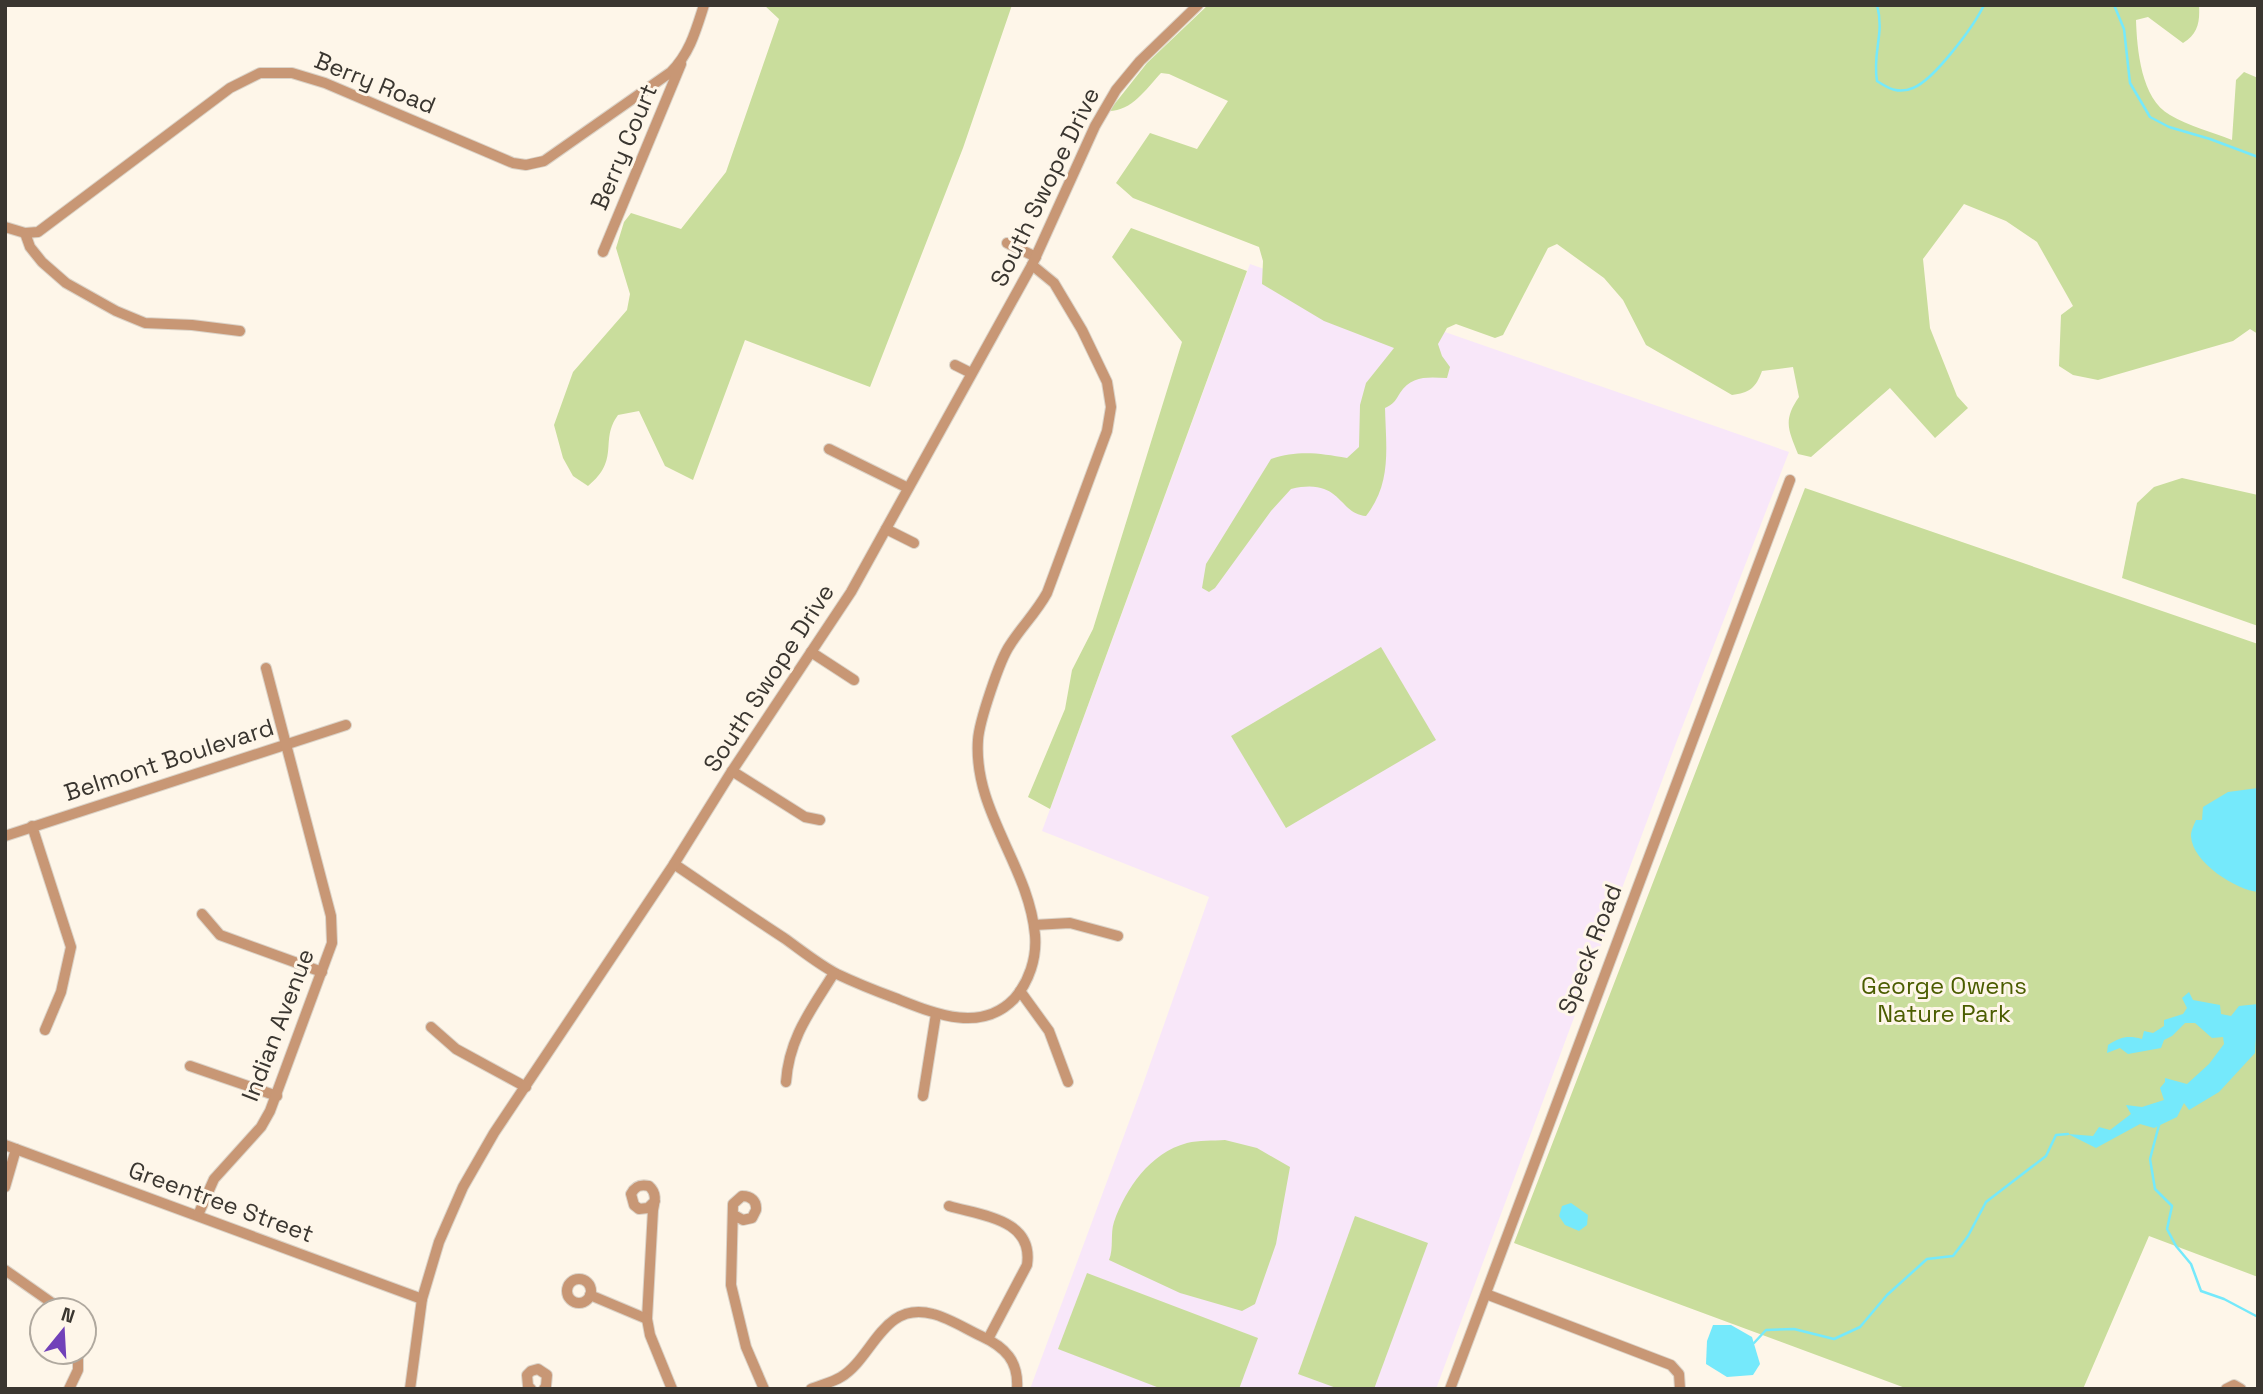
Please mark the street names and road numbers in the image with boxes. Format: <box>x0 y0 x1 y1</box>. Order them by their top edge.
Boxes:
street label: Berry Road <box>310 44 440 121</box>
street label: Berry Court <box>583 79 664 215</box>
street label: South Swope Drive <box>983 82 1106 292</box>
street label: South Swope Drive <box>696 578 841 778</box>
street label: Belmont Boulevard <box>60 711 278 808</box>
street label: Speck Road <box>1551 879 1629 1018</box>
street label: Indian Avenue <box>234 944 321 1106</box>
street label: Greentree Street <box>124 1154 318 1249</box>

